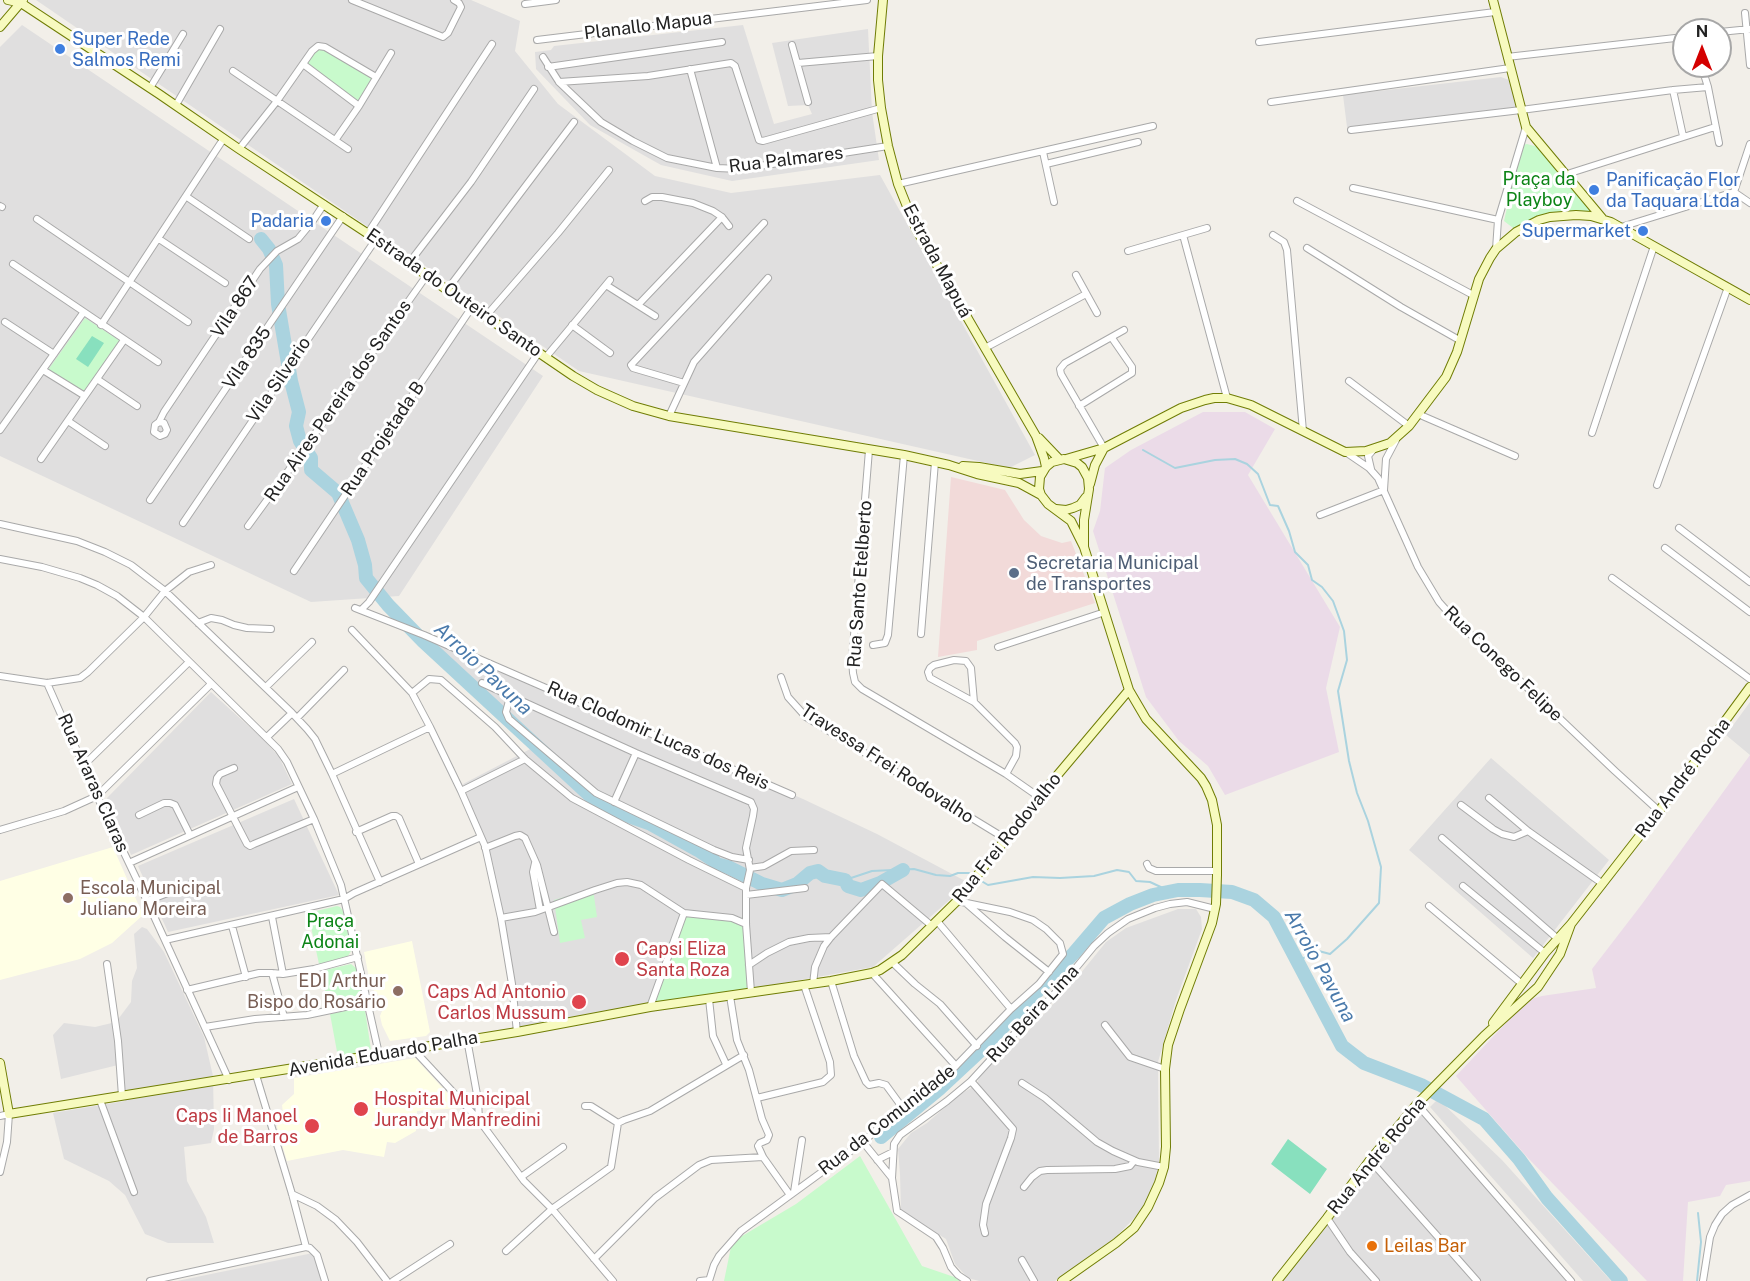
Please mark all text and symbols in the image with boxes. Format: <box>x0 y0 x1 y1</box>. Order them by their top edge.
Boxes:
street label: Planallo Mapua <box>583 7 713 45</box>
north arrow <box>1672 18 1732 78</box>
text: N <box>1696 22 1708 41</box>
place label: Super Rede Salmos Remi <box>72 28 181 70</box>
marker: Super Rede Salmos Remi <box>53 42 67 56</box>
street label: Rua Palmares <box>728 142 844 178</box>
park label: Praça da Playboy <box>1503 168 1575 210</box>
place label: Panificação Flor da Taquara Ltda <box>1606 169 1740 212</box>
marker: Panificação Flor da Taquara Ltda <box>1587 183 1601 197</box>
street label: Estrada Mapuá <box>898 201 976 321</box>
place label: Padaria <box>251 210 314 232</box>
marker: Padaria <box>319 214 333 228</box>
place label: Supermarket <box>1521 220 1631 242</box>
street label: Estrada do Outeiro Santo <box>362 224 546 362</box>
marker: Supermarket <box>1636 224 1650 238</box>
street label: Vila 867 <box>207 272 263 342</box>
street label: Rua Aires Pereira dos Santos <box>260 296 416 506</box>
street label: Vila 835 <box>218 323 276 393</box>
street label: Vila Silverio <box>242 333 316 427</box>
street label: Rua Projetada B <box>337 377 429 501</box>
street label: Rua Santo Etelberto <box>843 500 877 668</box>
place label: Secretaria Municipal de Transportes <box>1026 552 1199 594</box>
marker: Secretaria Municipal de Transportes <box>1007 566 1021 580</box>
street label: Rua Conego Felipe <box>1439 602 1567 726</box>
water label: Arroio Pavuna <box>429 618 537 720</box>
street label: Rua Clodomir Lucas dos Reis <box>544 677 772 795</box>
street label: Travessa Frei Rodovalho <box>796 700 978 828</box>
street label: Rua Araras Claras <box>53 710 133 856</box>
street label: Rua André Rocha <box>1631 714 1735 842</box>
street label: Rua Frei Rodovalho <box>948 769 1066 907</box>
place label: Escola Municipal Juliano Moreira <box>80 877 221 920</box>
marker: Escola Municipal Juliano Moreira <box>61 891 75 905</box>
water label: Arroio Pavuna <box>1279 905 1361 1027</box>
park label: Praça Adonai <box>301 910 359 952</box>
place label: Capsi Eliza Santa Roza <box>636 938 730 980</box>
marker: Capsi Eliza Santa Roza <box>613 950 631 968</box>
street label: Rua Beira Lima <box>982 961 1084 1067</box>
place label: EDI Arthur Bispo do Rosário <box>247 970 386 1012</box>
place label: Caps Ad Antonio Carlos Mussum <box>427 981 566 1024</box>
marker: EDI Arthur Bispo do Rosário <box>391 984 405 998</box>
marker: Caps Ad Antonio Carlos Mussum <box>570 993 588 1011</box>
street label: Avenida Eduardo Palha <box>287 1027 479 1081</box>
street label: Rua da Comunidade <box>815 1060 959 1180</box>
place label: Hospital Municipal Jurandyr Manfredini <box>374 1088 541 1130</box>
street label: Rua André Rocha <box>1323 1093 1431 1219</box>
marker: Hospital Municipal Jurandyr Manfredini <box>352 1100 370 1118</box>
place label: Caps Ii Manoel de Barros <box>176 1105 298 1148</box>
marker: Caps Ii Manoel de Barros <box>303 1117 321 1135</box>
place label: Leilas Bar <box>1384 1235 1467 1257</box>
marker: Leilas Bar <box>1365 1239 1379 1253</box>

